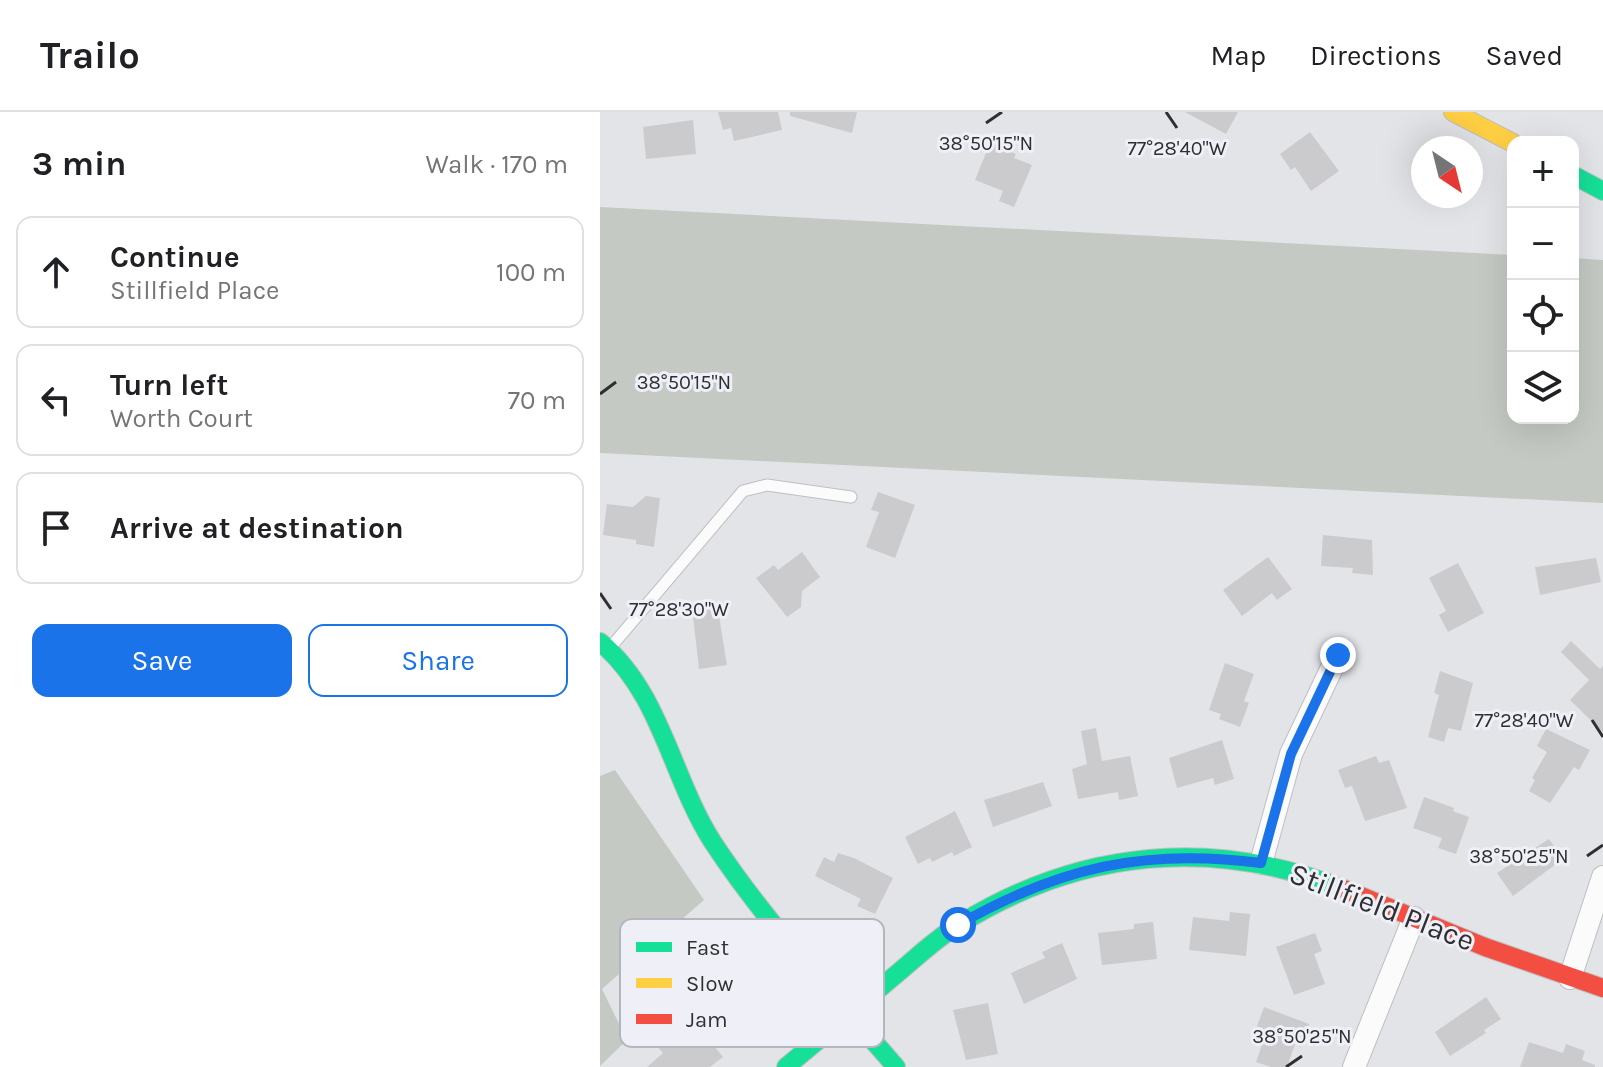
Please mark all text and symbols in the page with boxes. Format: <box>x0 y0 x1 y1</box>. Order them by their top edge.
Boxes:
text: Trailo <box>40 33 140 78</box>
text: Map <box>1211 39 1266 72</box>
text: Directions <box>1310 39 1442 72</box>
text: Saved <box>1486 39 1563 72</box>
text: 38°50'15"N <box>939 132 1033 155</box>
north arrow <box>1411 136 1483 208</box>
map controls <box>1507 136 1579 424</box>
button: + <box>1507 136 1579 208</box>
text: 77°28'40"W <box>1127 137 1227 160</box>
text: 3 min <box>32 144 126 184</box>
text: Walk · 170 m <box>426 149 568 180</box>
button: − <box>1507 208 1579 280</box>
text: Continue <box>110 239 240 275</box>
icon: ahead <box>34 250 78 294</box>
text: 100 m <box>496 257 566 288</box>
text: Stillfield Place <box>110 275 279 306</box>
button: locate <box>1507 280 1579 352</box>
button: layers <box>1507 352 1579 424</box>
text: Turn left <box>110 367 228 403</box>
text: 38°50'15"N <box>637 371 731 394</box>
icon: left <box>34 378 78 422</box>
text: 70 m <box>508 385 566 416</box>
text: Worth Court <box>110 403 253 434</box>
icon: arrive <box>34 506 78 550</box>
text: Arrive at destination <box>110 510 404 546</box>
text: 77°28'30"W <box>629 598 729 621</box>
button: Save <box>32 624 292 697</box>
button: Share <box>308 624 568 697</box>
route end <box>1320 637 1356 673</box>
text: 77°28'40"W <box>1474 709 1574 732</box>
text: 38°50'25"N <box>1469 845 1569 868</box>
street label: Stillfield Place <box>1284 855 1480 959</box>
route start <box>940 907 976 943</box>
legend <box>620 919 884 1047</box>
text: Fast <box>686 935 729 961</box>
text: Slow <box>686 971 733 997</box>
text: Jam <box>686 1007 728 1033</box>
text: 38°50'25"N <box>1252 1025 1352 1048</box>

